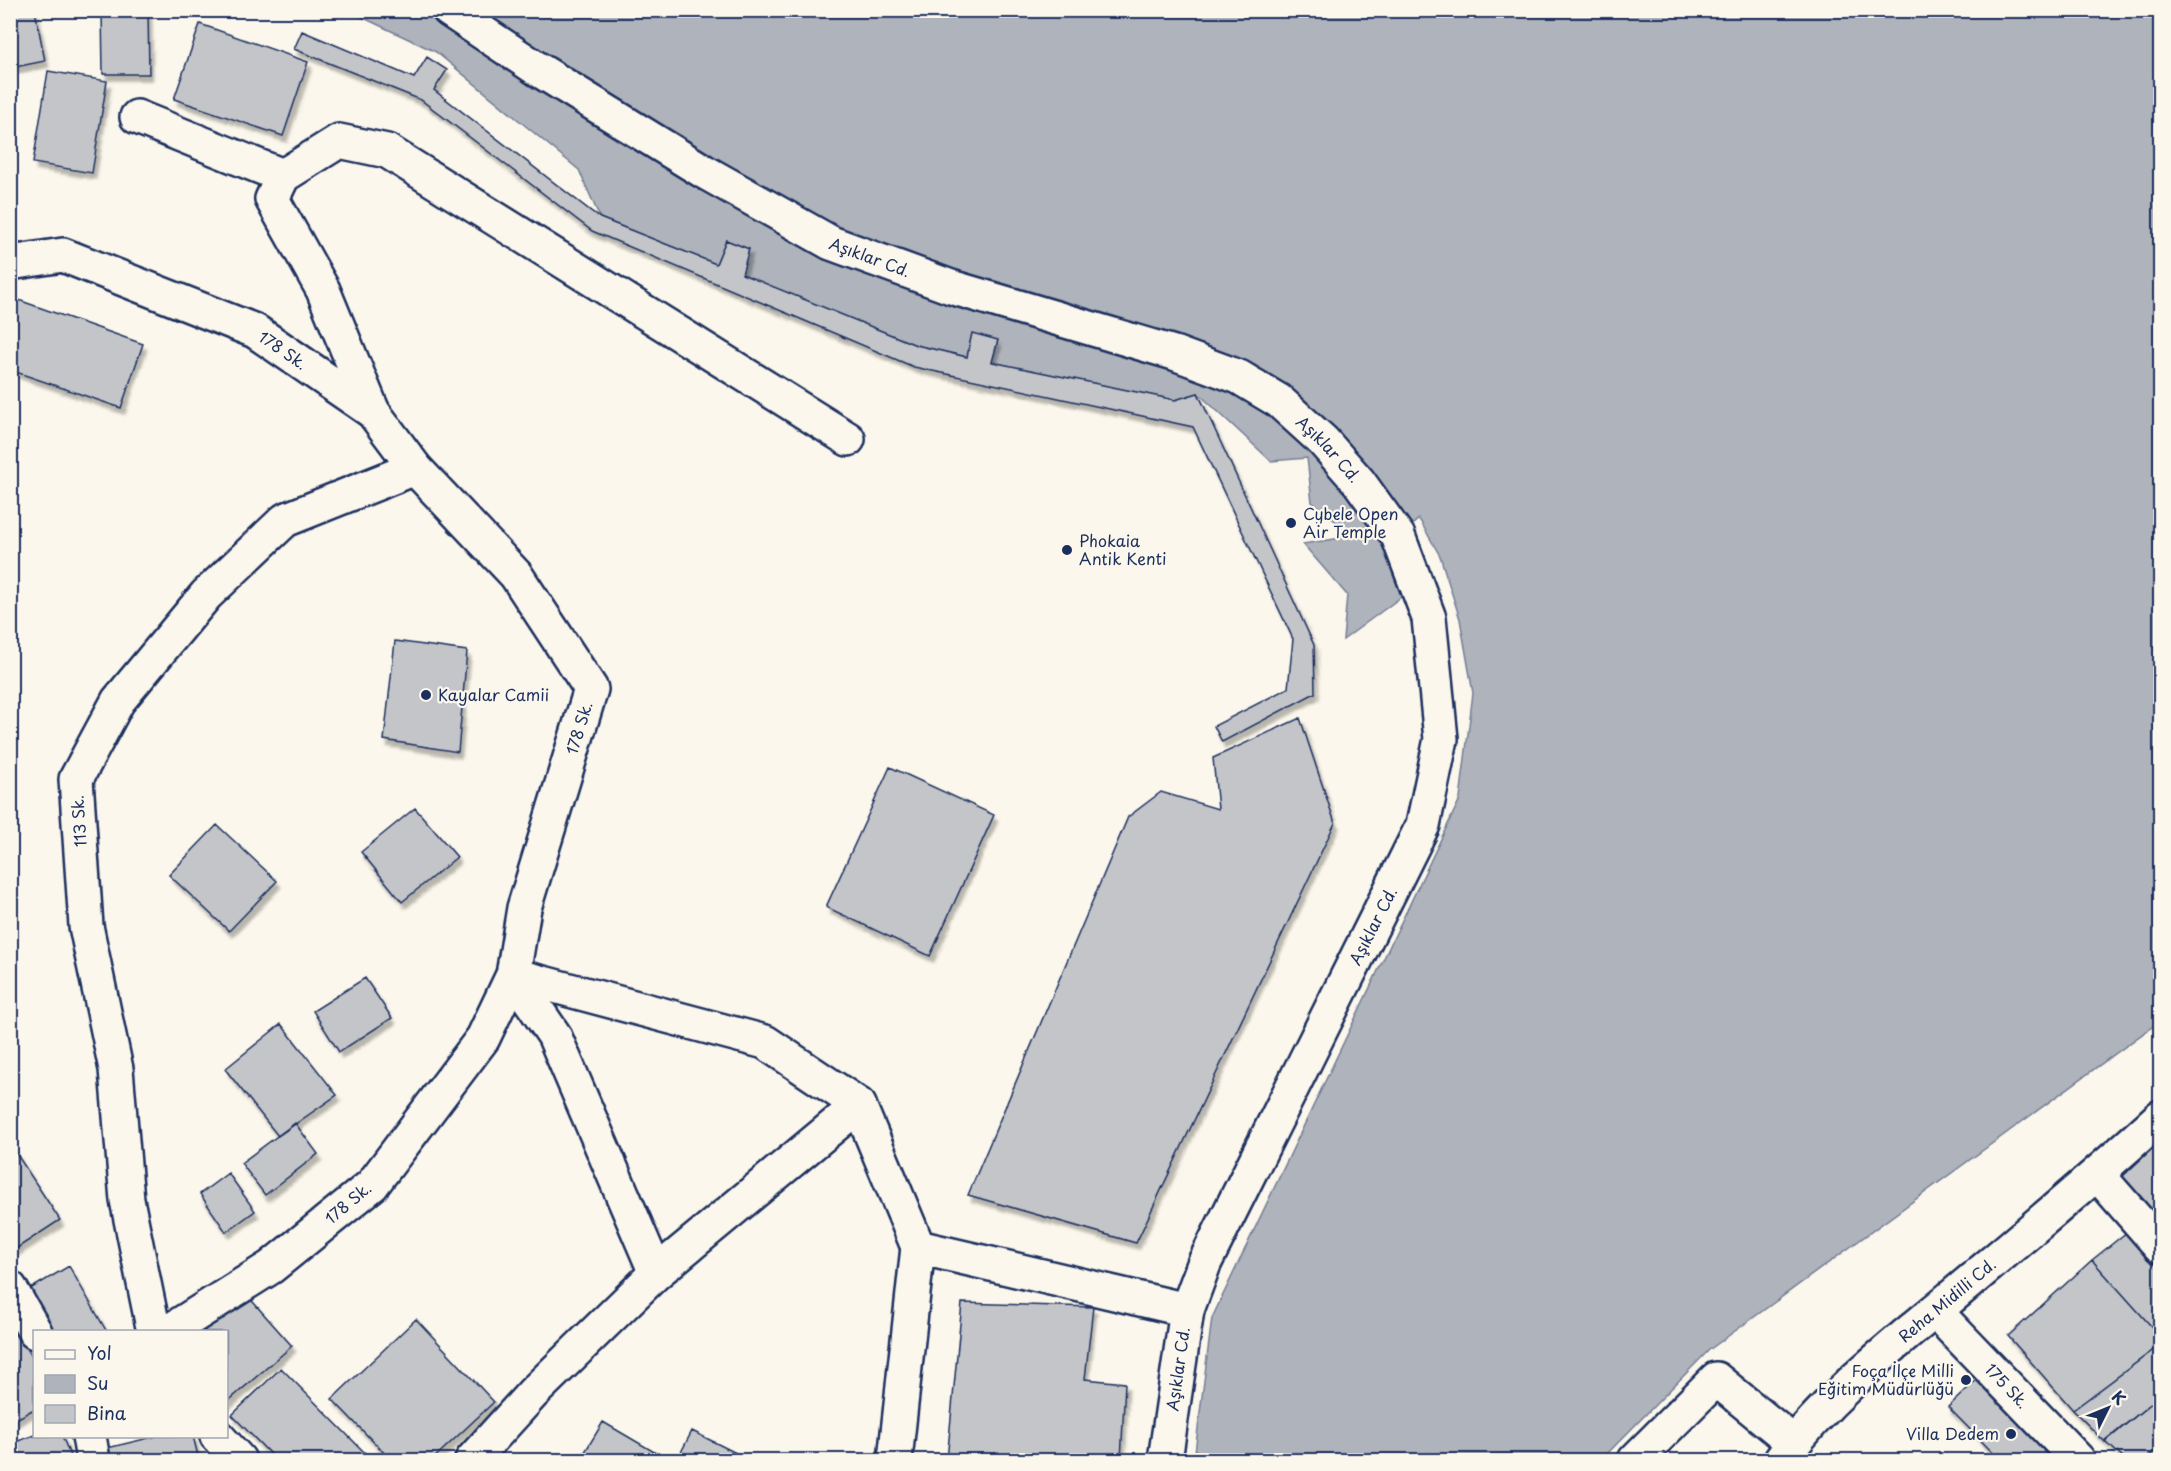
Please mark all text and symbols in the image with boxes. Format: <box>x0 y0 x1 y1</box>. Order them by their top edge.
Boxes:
street label: Aşıklar Cd. <box>826 230 914 282</box>
street label: 178 Sk. <box>254 324 313 375</box>
street label: Aşıklar Cd. <box>1291 409 1367 487</box>
place label: Cybele Open Air Temple <box>1303 501 1398 543</box>
marker: Cybele Open Air Temple <box>1284 516 1298 530</box>
place label: Phokaia Antik Kenti <box>1079 528 1167 570</box>
marker: Phokaia Antik Kenti <box>1060 543 1074 557</box>
place label: Kayalar Camii <box>438 682 549 706</box>
marker: Kayalar Camii <box>419 688 433 702</box>
street label: 178 Sk. <box>559 698 598 757</box>
street label: 113 Sk. <box>64 794 92 848</box>
street label: Aşıklar Cd. <box>1342 882 1402 969</box>
street label: 178 Sk. <box>319 1175 376 1229</box>
street label: Reha Midilli Cd. <box>1893 1252 2000 1347</box>
street label: Aşıklar Cd. <box>1159 1325 1195 1412</box>
legend <box>33 1330 228 1438</box>
text: Yol <box>87 1339 112 1366</box>
street label: 175 Sk. <box>1980 1357 2035 1413</box>
place label: Foça İlçe Milli Eğitim Müdürlüğü <box>1818 1358 1954 1400</box>
text: Su <box>87 1369 108 1396</box>
marker: Foça İlçe Milli Eğitim Müdürlüğü <box>1959 1373 1973 1387</box>
north arrow <box>2078 1378 2138 1438</box>
text: K <box>2107 1385 2133 1410</box>
text: Bina <box>87 1399 127 1426</box>
place label: Villa Dedem <box>1906 1421 1999 1445</box>
marker: Villa Dedem <box>2004 1427 2018 1441</box>

